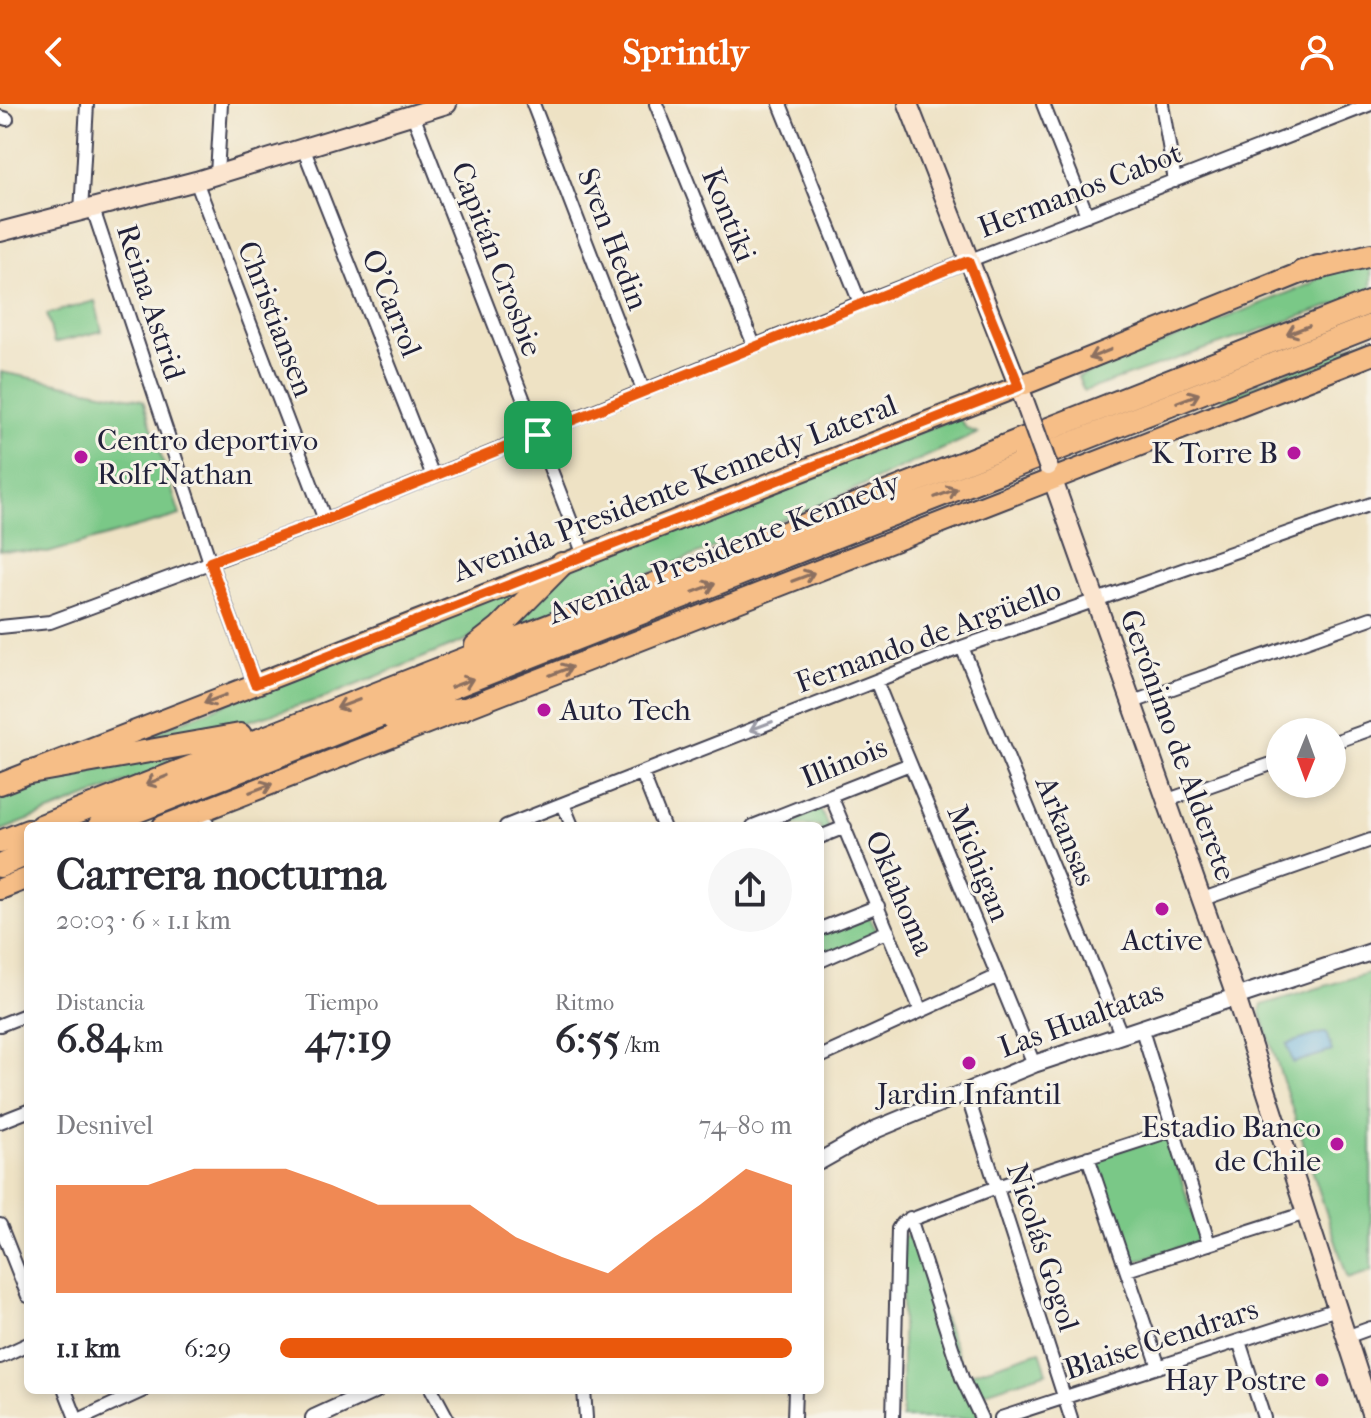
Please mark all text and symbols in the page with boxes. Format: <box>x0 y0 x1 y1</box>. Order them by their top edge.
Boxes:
icon: back <box>32 30 76 74</box>
icon: person <box>1295 30 1339 74</box>
text: Sprintly <box>623 31 748 73</box>
street label: Hermanos Cabot <box>973 135 1187 245</box>
street label: Capitán Crosbie <box>443 157 550 361</box>
street label: Sven Hedin <box>570 163 656 315</box>
street label: Kontiki <box>694 163 763 267</box>
street label: Reina Astrid <box>109 220 192 385</box>
street label: Christiansen <box>230 236 321 403</box>
street label: O'Carrol <box>354 244 429 362</box>
one-way arrow <box>1286 324 1311 338</box>
one-way arrow <box>1088 348 1113 363</box>
street label: Avenida Presidente Kennedy Lateral <box>448 386 902 590</box>
one-way arrow <box>1175 390 1200 404</box>
pin <box>504 401 572 469</box>
icon: arrive <box>516 413 560 457</box>
place label: Centro deportivo Rolf Nathan <box>97 423 318 492</box>
place label: K Torre B <box>1151 436 1278 471</box>
marker: K Torre B <box>1285 444 1303 462</box>
marker: Centro deportivo Rolf Nathan <box>72 448 90 466</box>
street label: Avenida Presidente Kennedy <box>543 464 905 632</box>
one-way arrow <box>933 485 958 499</box>
one-way arrow <box>790 569 815 583</box>
street label: Fernando de Argüello <box>791 572 1065 701</box>
one-way arrow <box>691 580 716 594</box>
street label: Gerónimo de Alderete <box>1112 605 1243 886</box>
one-way arrow <box>548 663 573 677</box>
one-way arrow <box>449 675 474 689</box>
one-way arrow <box>203 693 228 707</box>
place label: Auto Tech <box>559 693 691 728</box>
one-way arrow <box>336 698 361 712</box>
marker: Auto Tech <box>535 701 553 719</box>
north arrow <box>1266 718 1346 798</box>
map controls <box>1266 718 1346 798</box>
one-way arrow <box>749 720 774 734</box>
street label: Illinois <box>796 729 892 795</box>
street label: Arkansas <box>1027 771 1103 891</box>
one-way arrow <box>146 774 170 788</box>
one-way arrow <box>248 779 273 794</box>
street label: Michigan <box>939 800 1018 927</box>
street label: Oklahoma <box>858 826 942 962</box>
button: share <box>708 848 792 932</box>
text: Carrera nocturna <box>56 849 386 900</box>
marker: Active <box>1153 900 1171 918</box>
text: 20:03 · 6 × 1.1 km <box>56 905 231 936</box>
place label: Active <box>1120 923 1203 958</box>
street label: Las Hualtatas <box>994 974 1168 1065</box>
text: Distancia <box>56 990 144 1016</box>
text: Tiempo <box>305 990 378 1016</box>
text: Ritmo <box>555 990 614 1016</box>
text: 6.84 <box>56 1016 129 1062</box>
text: 47:19 <box>305 1016 392 1062</box>
text: 6:55 <box>555 1016 620 1062</box>
text: km <box>129 1032 163 1058</box>
text: /km <box>620 1032 660 1058</box>
marker: Jardin Infantil <box>960 1054 978 1072</box>
place label: Jardin Infantil <box>875 1077 1061 1112</box>
text: Desnivel <box>56 1110 153 1141</box>
text: 74–80 m <box>699 1110 792 1141</box>
place label: Estadio Banco de Chile <box>1141 1110 1321 1179</box>
marker: Estadio Banco de Chile <box>1328 1135 1346 1153</box>
street label: Nicolás Gogol <box>999 1159 1086 1336</box>
street label: Blaise Cendrars <box>1060 1292 1263 1387</box>
text: 1.1 km <box>56 1333 120 1364</box>
text: 6:29 <box>184 1333 231 1364</box>
place label: Hay Postre <box>1165 1363 1306 1398</box>
marker: Hay Postre <box>1313 1371 1331 1389</box>

